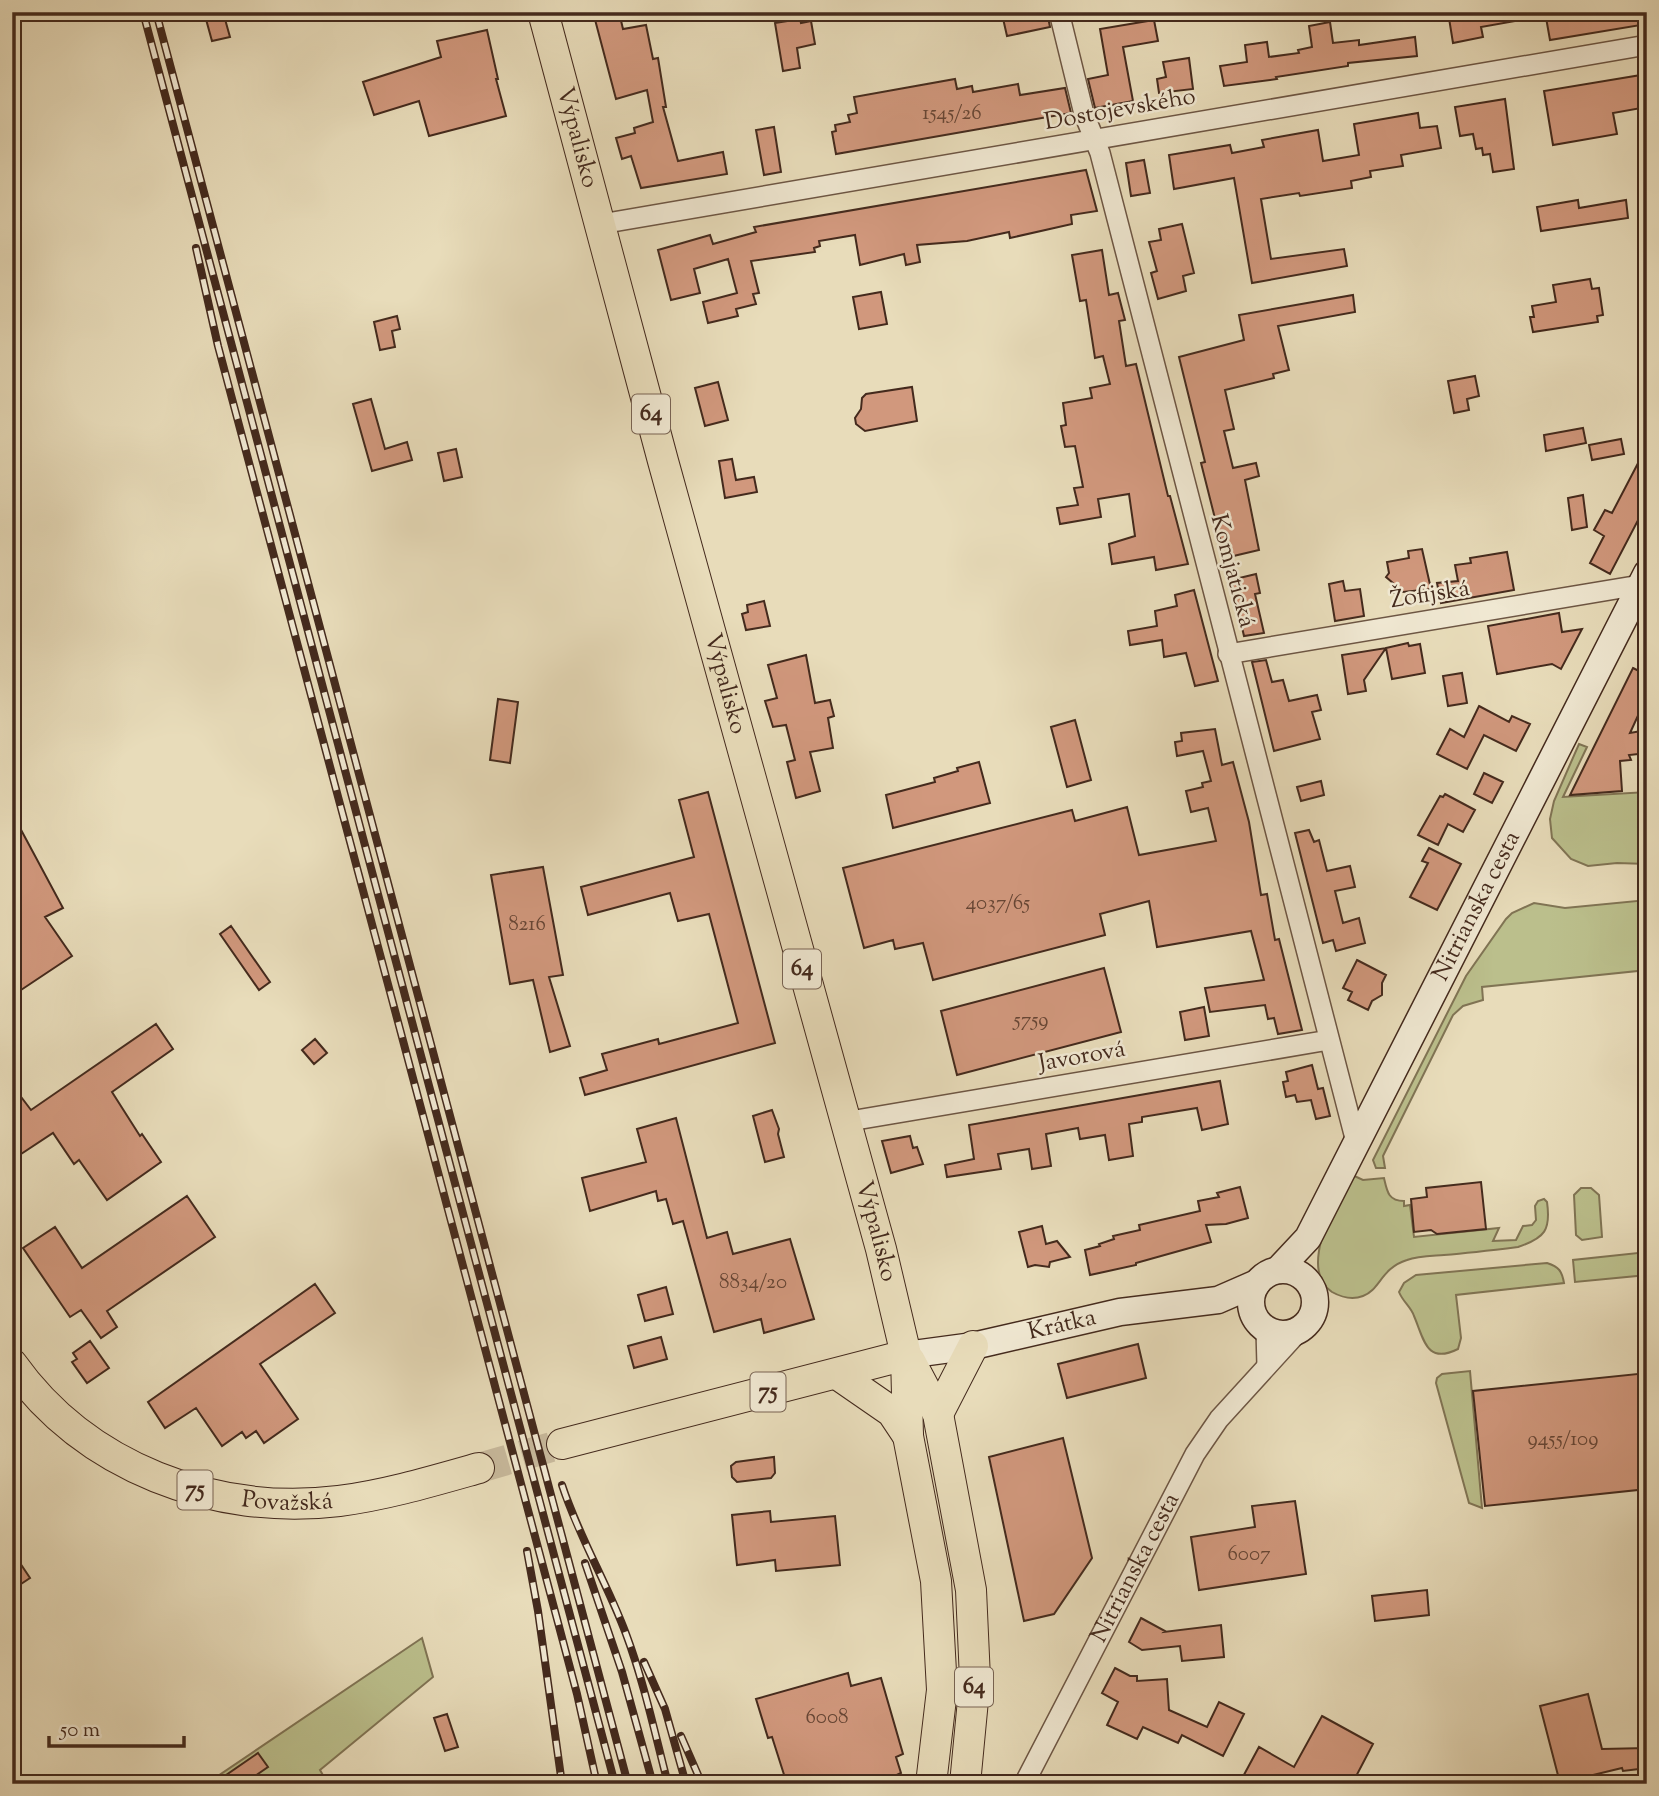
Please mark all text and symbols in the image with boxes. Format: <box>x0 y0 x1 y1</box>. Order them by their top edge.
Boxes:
street label: Dostojevského <box>1042 80 1198 140</box>
street label: Výpalisko <box>547 83 606 192</box>
house number: 1545/26 <box>922 99 982 129</box>
road number: 64 <box>632 394 670 434</box>
street label: Komjatická <box>1201 510 1263 632</box>
street label: Žofijská <box>1388 572 1472 618</box>
street label: Výpalisko <box>695 630 755 738</box>
street label: Nitrianska cesta <box>1424 825 1530 987</box>
house number: 4037/65 <box>966 889 1030 919</box>
house number: 8216 <box>508 910 546 940</box>
road number: 64 <box>783 950 821 988</box>
house number: 5759 <box>1012 1006 1049 1036</box>
street label: Javorová <box>1034 1033 1128 1082</box>
street label: Výpalisko <box>846 1177 905 1285</box>
house number: 8834/20 <box>719 1268 787 1298</box>
street label: Krátka <box>1025 1301 1100 1350</box>
road number: 75 <box>750 1372 786 1412</box>
house number: 9455/109 <box>1528 1425 1598 1455</box>
road number: 75 <box>178 1470 212 1510</box>
street label: Považská <box>240 1483 334 1521</box>
street label: Nitrianska cesta <box>1083 1487 1189 1649</box>
house number: 6007 <box>1227 1540 1271 1570</box>
road number: 64 <box>955 1668 993 1706</box>
house number: 6008 <box>805 1703 849 1733</box>
scale bar <box>49 1705 184 1749</box>
text: 50 m <box>59 1716 100 1746</box>

